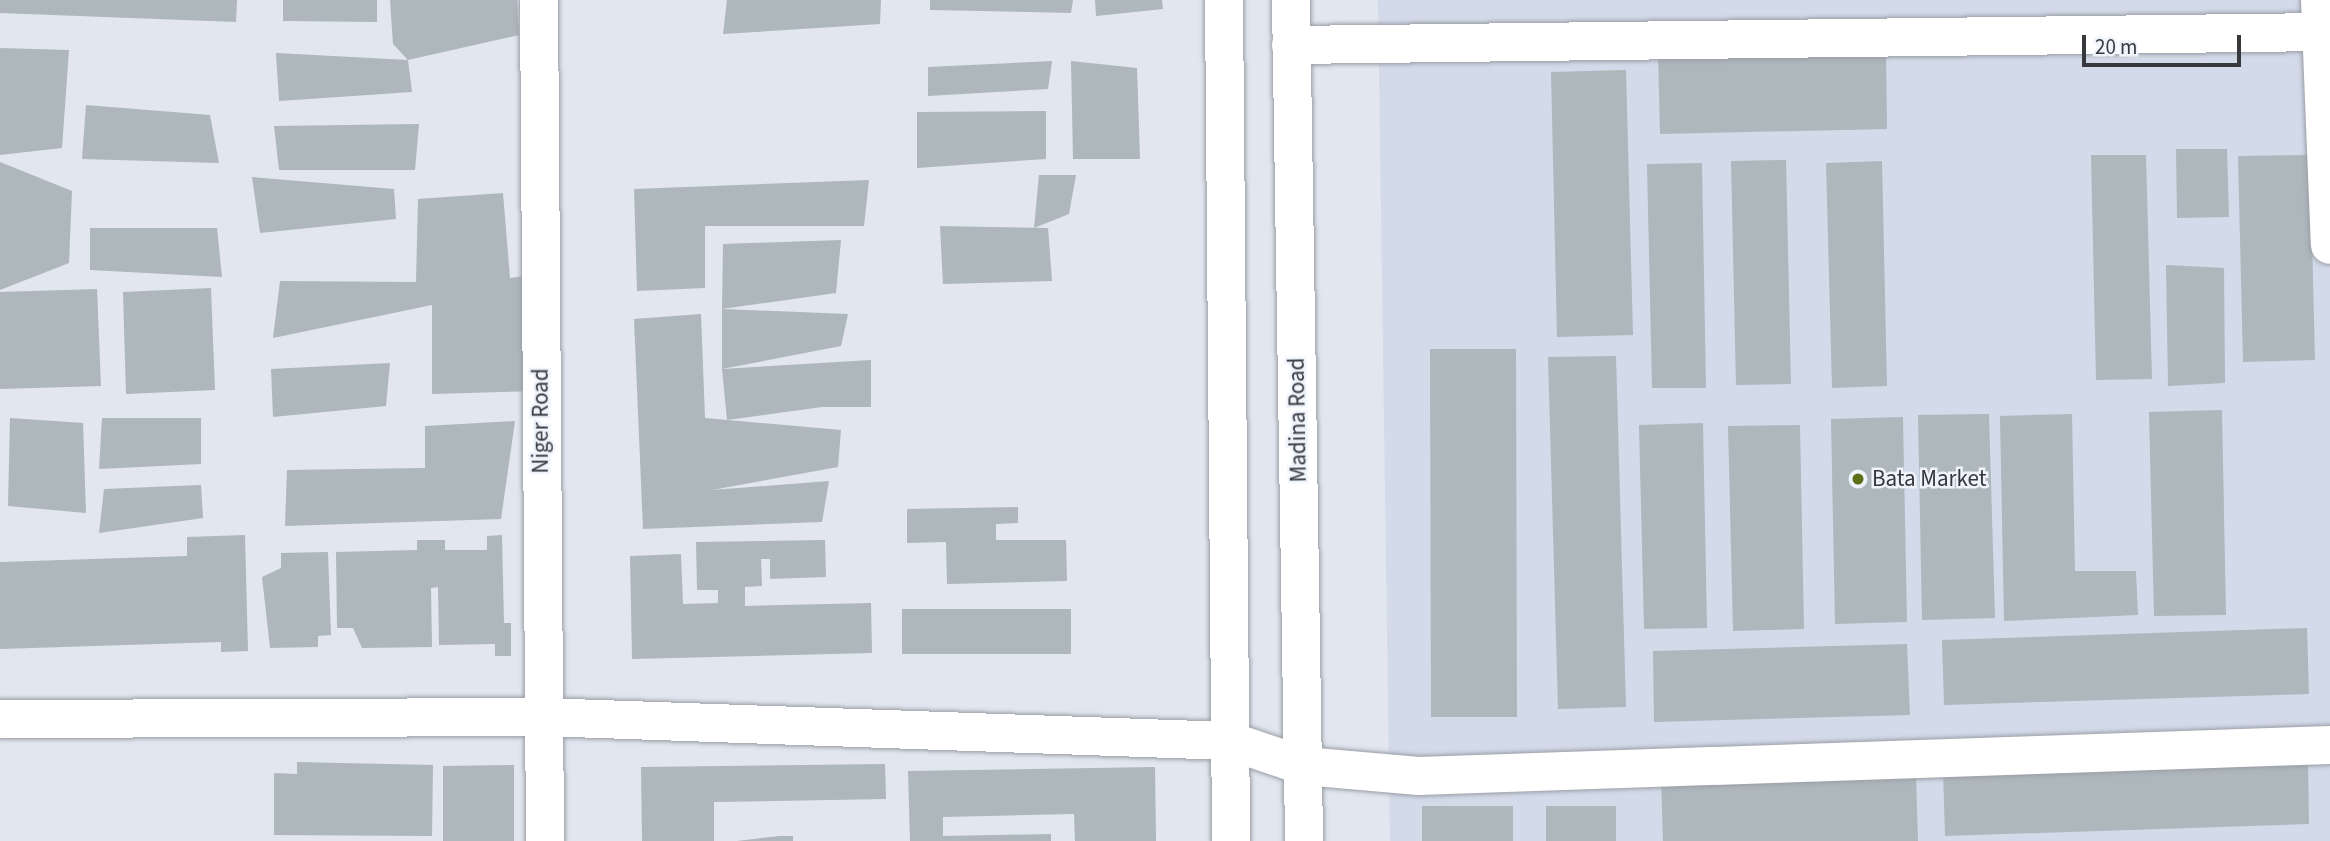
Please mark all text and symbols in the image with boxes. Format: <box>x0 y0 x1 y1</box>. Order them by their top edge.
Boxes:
scale bar <box>2085 21 2244 65</box>
text: 20 m <box>2095 32 2137 62</box>
street label: Madina Road <box>1283 357 1313 483</box>
street label: Niger Road <box>527 368 555 474</box>
place label: Bata Market <box>1872 465 1986 493</box>
marker: Bata Market <box>1850 471 1866 487</box>

